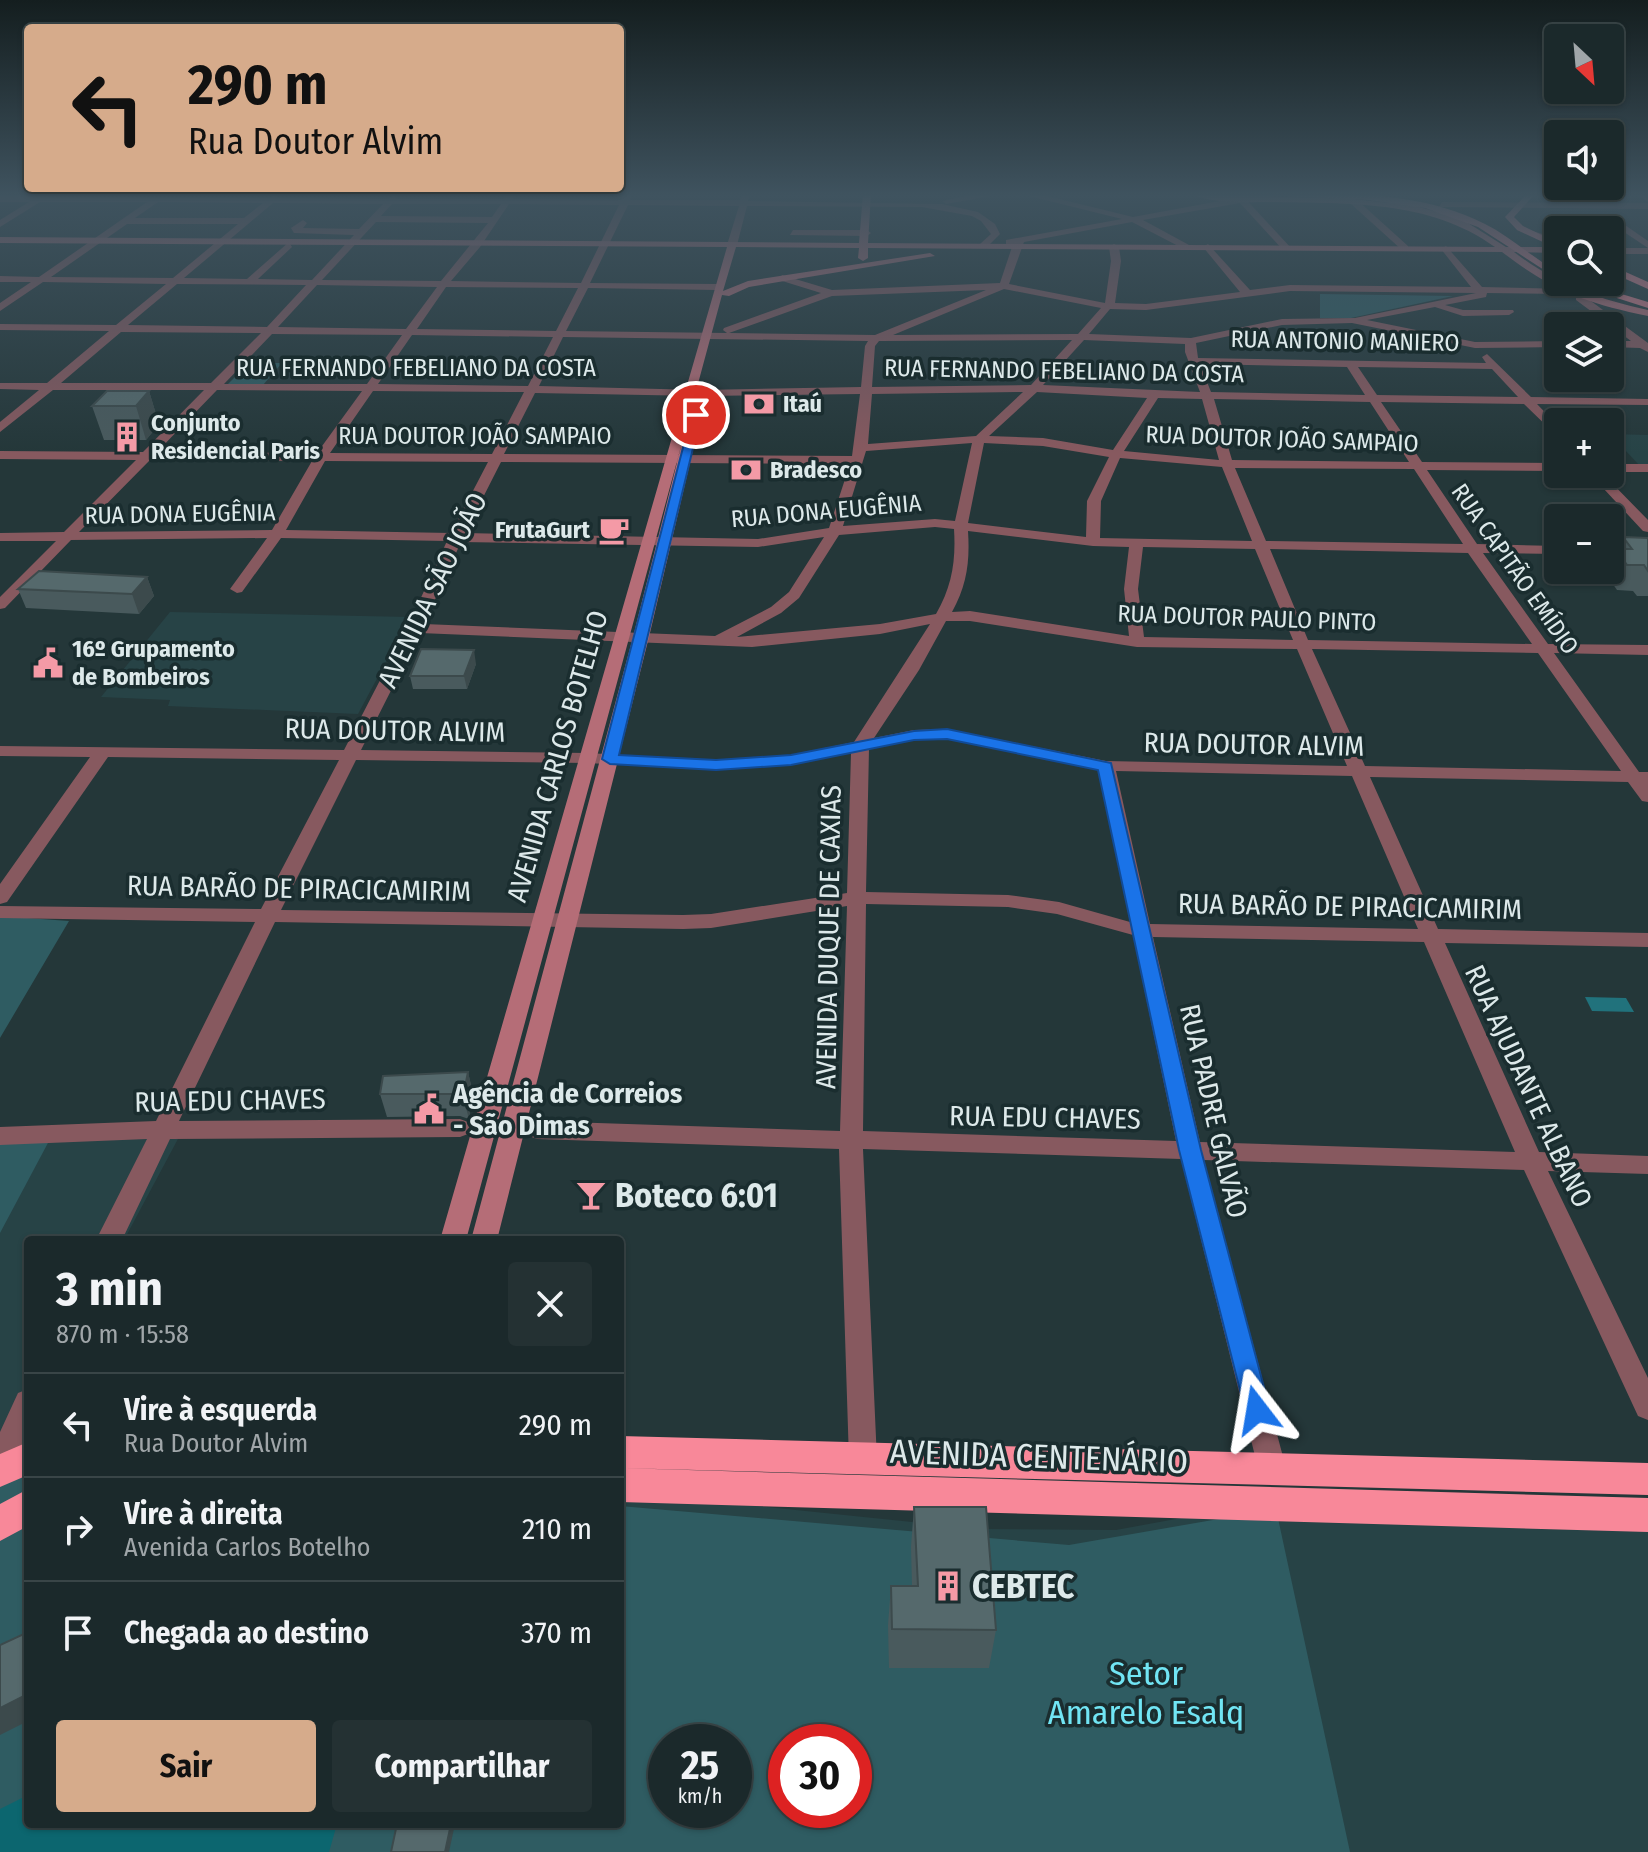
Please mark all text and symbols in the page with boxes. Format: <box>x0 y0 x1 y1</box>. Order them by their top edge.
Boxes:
north arrow <box>1544 24 1624 104</box>
map controls <box>1544 24 1624 584</box>
text: 290 m <box>188 52 328 119</box>
icon: left <box>56 56 160 160</box>
text: Rua Doutor Alvim <box>188 120 443 164</box>
button: sound <box>1544 120 1624 200</box>
button: search <box>1544 216 1624 296</box>
button: layers <box>1544 312 1624 392</box>
street label: RUA ANTONIO MANIERO <box>1230 325 1460 357</box>
street label: RUA FERNANDO FEBELIANO DA COSTA <box>236 354 596 382</box>
street label: RUA FERNANDO FEBELIANO DA COSTA <box>884 354 1245 388</box>
pin <box>662 381 730 449</box>
bank icon: Itaú <box>742 387 776 421</box>
place label: Itaú <box>783 390 822 418</box>
icon: arrive <box>674 393 718 437</box>
button: + <box>1544 408 1624 488</box>
place label: Conjunto Residencial Paris <box>151 409 321 465</box>
building icon: Conjunto Residencial Paris <box>110 420 144 454</box>
street label: RUA DOUTOR JOÃO SAMPAIO <box>1145 420 1419 458</box>
street label: RUA DOUTOR JOÃO SAMPAIO <box>338 422 612 450</box>
bank icon: Bradesco <box>729 453 763 487</box>
place label: Bradesco <box>770 456 862 484</box>
street label: RUA CAPITÃO EMÍDIO <box>1446 478 1585 660</box>
street label: AVENIDA SÃO JOÃO <box>371 487 494 693</box>
street label: RUA DONA EUGÊNIA <box>730 489 923 533</box>
street label: RUA DONA EUGÊNIA <box>84 498 276 530</box>
button: − <box>1544 504 1624 584</box>
cafe icon: FrutaGurt <box>597 513 631 547</box>
place label: FrutaGurt <box>495 516 591 544</box>
street label: RUA DOUTOR PAULO PINTO <box>1117 599 1377 637</box>
street label: AVENIDA CARLOS BOTELHO <box>500 607 615 906</box>
place label: 16º Grupamento de Bombeiros <box>72 635 235 691</box>
public building icon: 16º Grupamento de Bombeiros <box>31 646 65 680</box>
street label: RUA DOUTOR ALVIM <box>284 712 506 749</box>
street label: RUA DOUTOR ALVIM <box>1143 726 1365 763</box>
street label: AVENIDA DUQUE DE CAXIAS <box>809 785 848 1089</box>
street label: RUA BARÃO DE PIRACICAMIRIM <box>127 869 471 908</box>
street label: RUA BARÃO DE PIRACICAMIRIM <box>1178 887 1522 926</box>
street label: RUA AJUDANTE ALBANO <box>1458 960 1599 1213</box>
street label: RUA PADRE GALVÃO <box>1173 1001 1254 1221</box>
place label: Agência de Correios - São Dimas <box>452 1077 682 1142</box>
street label: RUA EDU CHAVES <box>134 1082 326 1119</box>
public building icon: Agência de Correios - São Dimas <box>412 1092 446 1126</box>
street label: RUA EDU CHAVES <box>949 1099 1141 1136</box>
place label: Boteco 6:01 <box>615 1175 778 1216</box>
bar icon: Boteco 6:01 <box>574 1178 608 1212</box>
text: 3 min <box>56 1260 163 1318</box>
button: close <box>508 1262 592 1346</box>
text: 870 m · 15:58 <box>56 1319 189 1350</box>
position arrow <box>1215 1368 1299 1452</box>
text: Vire à esquerda <box>124 1392 317 1428</box>
icon: left <box>56 1403 100 1447</box>
text: 290 m <box>519 1407 592 1443</box>
text: Rua Doutor Alvim <box>124 1428 308 1459</box>
street label: AVENIDA CENTENÁRIO <box>889 1431 1189 1482</box>
text: Vire à direita <box>124 1496 283 1532</box>
icon: right <box>56 1507 100 1551</box>
text: 210 m <box>522 1511 592 1547</box>
text: Avenida Carlos Botelho <box>124 1532 371 1563</box>
place label: CEBTEC <box>972 1566 1075 1607</box>
building icon: CEBTEC <box>931 1569 965 1603</box>
icon: arrive <box>56 1611 100 1655</box>
text: Chegada ao destino <box>124 1615 369 1651</box>
text: 370 m <box>521 1615 592 1651</box>
park label: Setor Amarelo Esalq <box>1048 1653 1244 1733</box>
button: Sair <box>56 1720 316 1812</box>
button: Compartilhar <box>332 1720 592 1812</box>
speed limit sign: 30 <box>768 1724 872 1828</box>
text: 25 <box>681 1742 719 1790</box>
text: km/h <box>678 1784 722 1808</box>

